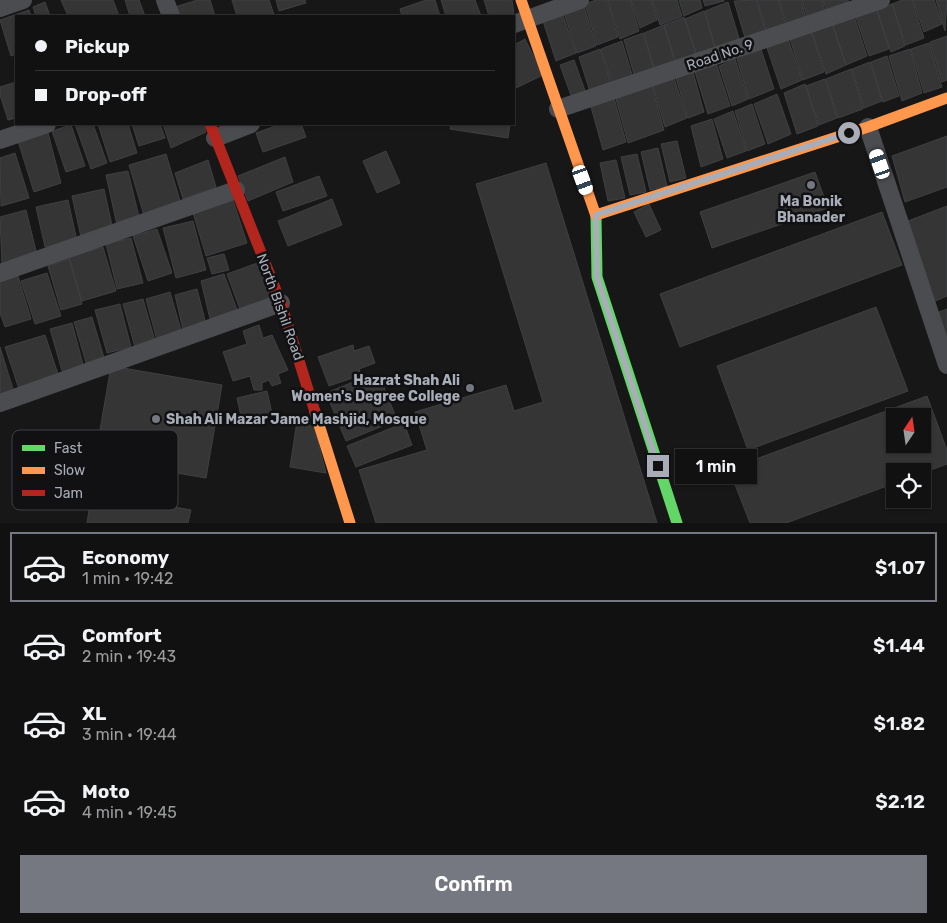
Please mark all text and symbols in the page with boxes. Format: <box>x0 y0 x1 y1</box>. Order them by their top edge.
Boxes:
text: Pickup <box>65 35 130 58</box>
street label: Road No. 9 <box>684 36 756 74</box>
text: Drop-off <box>65 83 147 106</box>
route start <box>838 122 860 144</box>
car <box>868 147 891 181</box>
car <box>570 163 595 197</box>
marker: Ma Bonik Bhanader <box>805 179 817 191</box>
place label: Ma Bonik Bhanader <box>777 193 846 226</box>
street label: North Bishil Road <box>253 251 307 363</box>
place label: Hazrat Shah Ali Women's Degree College <box>291 372 460 405</box>
marker: Hazrat Shah Ali Women's Degree College <box>464 382 476 394</box>
north arrow <box>886 408 931 452</box>
map controls <box>886 408 931 508</box>
place label: Shah Ali Mazar Jame Mashjid, Mosque <box>166 411 427 428</box>
marker: Shah Ali Mazar Jame Mashjid, Mosque <box>150 413 162 425</box>
legend <box>12 430 178 510</box>
text: Fast <box>54 440 83 457</box>
callout: 1 min <box>676 448 758 484</box>
route end <box>647 455 669 477</box>
text: 1 min <box>696 457 736 476</box>
text: Slow <box>54 462 85 479</box>
button: locate <box>886 463 931 508</box>
text: Jam <box>54 485 83 502</box>
icon: car <box>22 545 67 590</box>
text: Economy <box>82 546 169 569</box>
text: $1.07 <box>875 556 925 579</box>
text: 1 min · 19:42 <box>82 569 173 588</box>
icon: car <box>22 623 67 668</box>
text: Comfort <box>82 624 162 647</box>
text: $1.44 <box>873 634 925 657</box>
text: 2 min · 19:43 <box>82 647 176 666</box>
icon: car <box>22 701 67 746</box>
text: XL <box>82 702 106 725</box>
text: $1.82 <box>874 712 925 735</box>
text: 3 min · 19:44 <box>82 725 177 744</box>
icon: car <box>22 779 67 824</box>
text: Moto <box>82 780 130 803</box>
text: $2.12 <box>875 790 925 813</box>
text: 4 min · 19:45 <box>82 803 177 822</box>
button: Confirm <box>20 855 927 913</box>

